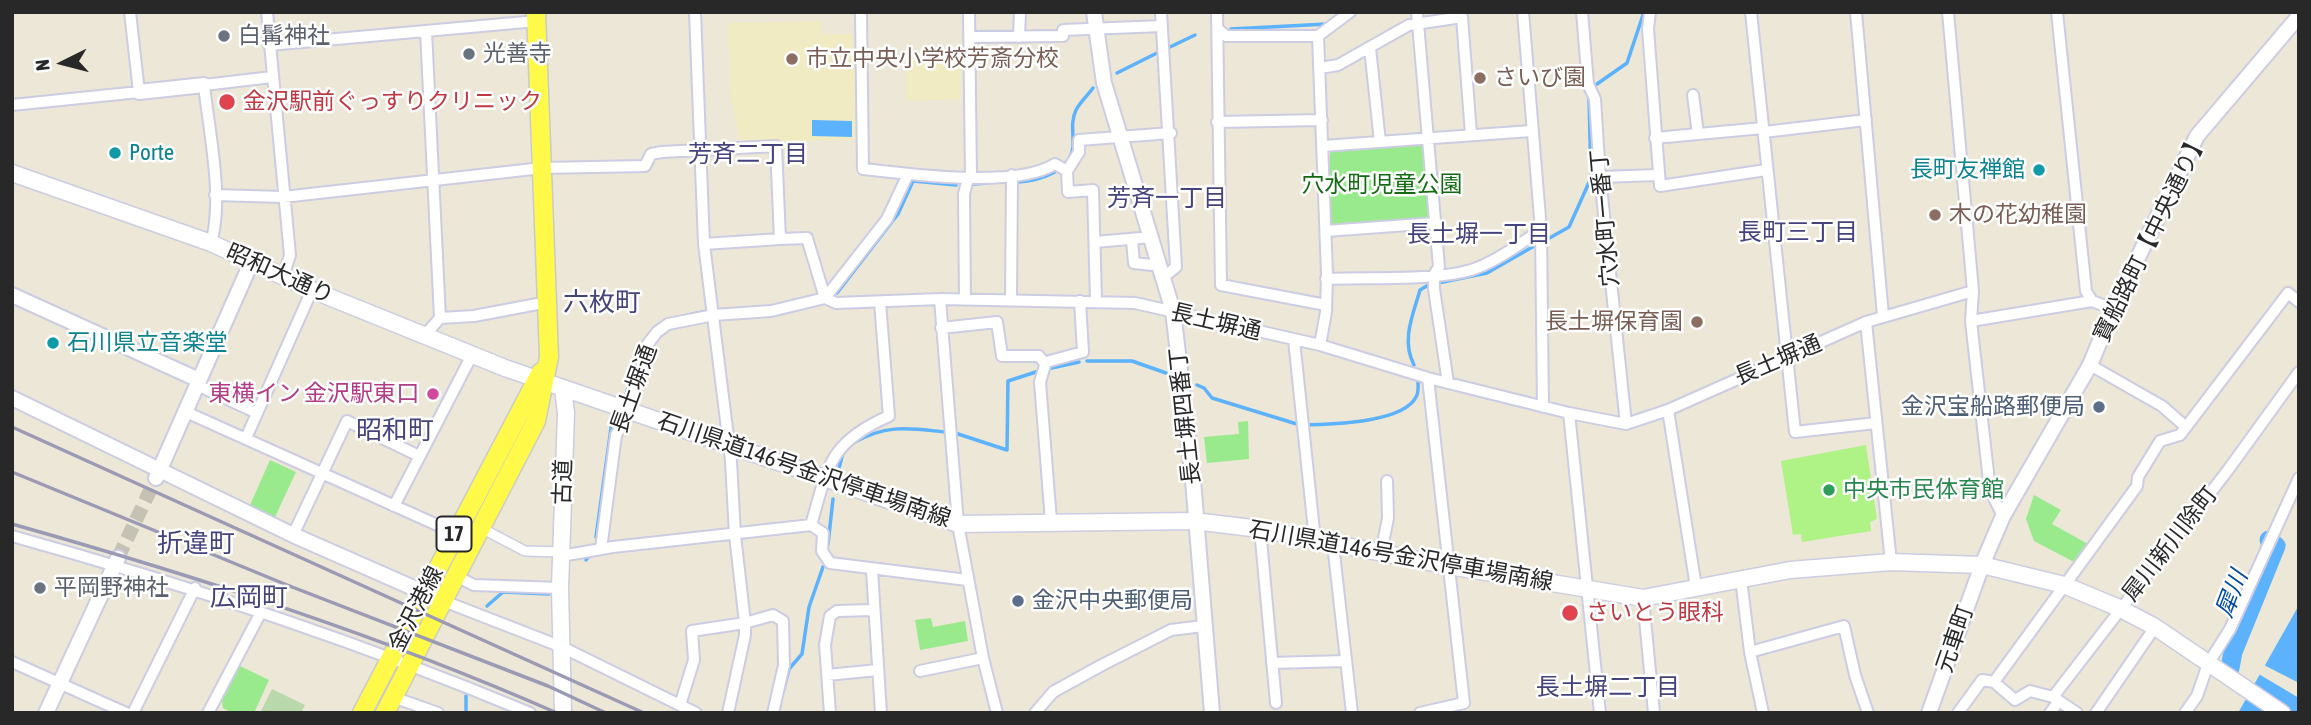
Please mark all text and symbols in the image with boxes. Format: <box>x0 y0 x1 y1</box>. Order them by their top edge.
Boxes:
place label: 白髯神社 <box>238 22 330 50</box>
north arrow <box>28 28 98 98</box>
marker: 白髯神社 <box>216 28 232 44</box>
place label: 光善寺 <box>483 40 552 68</box>
place label: 市立中央小学校芳斎分校 <box>806 45 1059 73</box>
marker: 光善寺 <box>461 46 477 62</box>
marker: 市立中央小学校芳斎分校 <box>784 51 800 67</box>
text: N <box>31 58 54 72</box>
place label: さいび園 <box>1494 64 1586 92</box>
marker: さいび園 <box>1472 70 1488 86</box>
place label: 金沢駅前ぐっすりクリニック <box>243 88 542 116</box>
marker: 金沢駅前ぐっすりクリニック <box>217 92 237 112</box>
street label: 寶船路町【中央通り】 <box>2088 128 2214 346</box>
place label: Porte <box>129 139 174 167</box>
district label: 芳斉二丁目 <box>688 140 808 168</box>
marker: Porte <box>107 145 123 161</box>
street label: 穴水町一番丁 <box>1585 148 1625 288</box>
place label: 長町友禅館 <box>1910 156 2025 184</box>
marker: 長町友禅館 <box>2031 162 2047 178</box>
park label: 穴水町児童公園 <box>1302 171 1462 199</box>
district label: 芳斉一丁目 <box>1107 184 1227 212</box>
place label: 木の花幼稚園 <box>1949 201 2087 229</box>
marker: 木の花幼稚園 <box>1927 207 1943 223</box>
district label: 長町三丁目 <box>1738 218 1858 246</box>
district label: 長土塀一丁目 <box>1407 220 1551 248</box>
street label: 昭和大通り <box>222 238 338 310</box>
district label: 六枚町 <box>563 287 641 319</box>
street label: 長土塀通 <box>1168 298 1264 346</box>
place label: 長土塀保育園 <box>1545 308 1683 336</box>
marker: 長土塀保育園 <box>1689 314 1705 330</box>
place label: 石川県立音楽堂 <box>67 329 228 357</box>
street label: 長土塀通 <box>1730 329 1826 391</box>
marker: 石川県立音楽堂 <box>45 335 61 351</box>
street label: 長土塀通 <box>605 341 663 437</box>
street label: 長土塀四番丁 <box>1164 346 1206 486</box>
place label: 東横イン 金沢駅東口 <box>209 380 419 408</box>
marker: 東横イン 金沢駅東口 <box>425 386 441 402</box>
place label: 金沢宝船路郵便局 <box>1901 393 2085 421</box>
marker: 金沢宝船路郵便局 <box>2091 399 2107 415</box>
street label: 石川県道146号金沢停車場南線 <box>654 407 954 533</box>
district label: 昭和町 <box>356 415 434 447</box>
street label: 古道 <box>548 459 578 505</box>
place label: 中央市民体育館 <box>1843 476 2004 504</box>
street label: 犀川新川除町 <box>2117 481 2223 607</box>
marker: 中央市民体育館 <box>1821 482 1837 498</box>
road number: 17 <box>436 516 472 552</box>
street label: 石川県道146号金沢停車場南線 <box>1247 516 1555 596</box>
district label: 折違町 <box>157 528 235 560</box>
street label: 金沢港線 <box>383 562 449 656</box>
water label: 犀川 <box>2210 566 2254 622</box>
place label: 平岡野神社 <box>54 574 169 602</box>
marker: 平岡野神社 <box>32 580 48 596</box>
district label: 広岡町 <box>210 582 288 614</box>
place label: 金沢中央郵便局 <box>1032 587 1193 615</box>
marker: 金沢中央郵便局 <box>1010 593 1026 609</box>
place label: さいとう眼科 <box>1586 599 1724 627</box>
street label: 元車町 <box>1931 602 1979 676</box>
marker: さいとう眼科 <box>1560 603 1580 623</box>
district label: 長土塀二丁目 <box>1536 673 1680 701</box>

